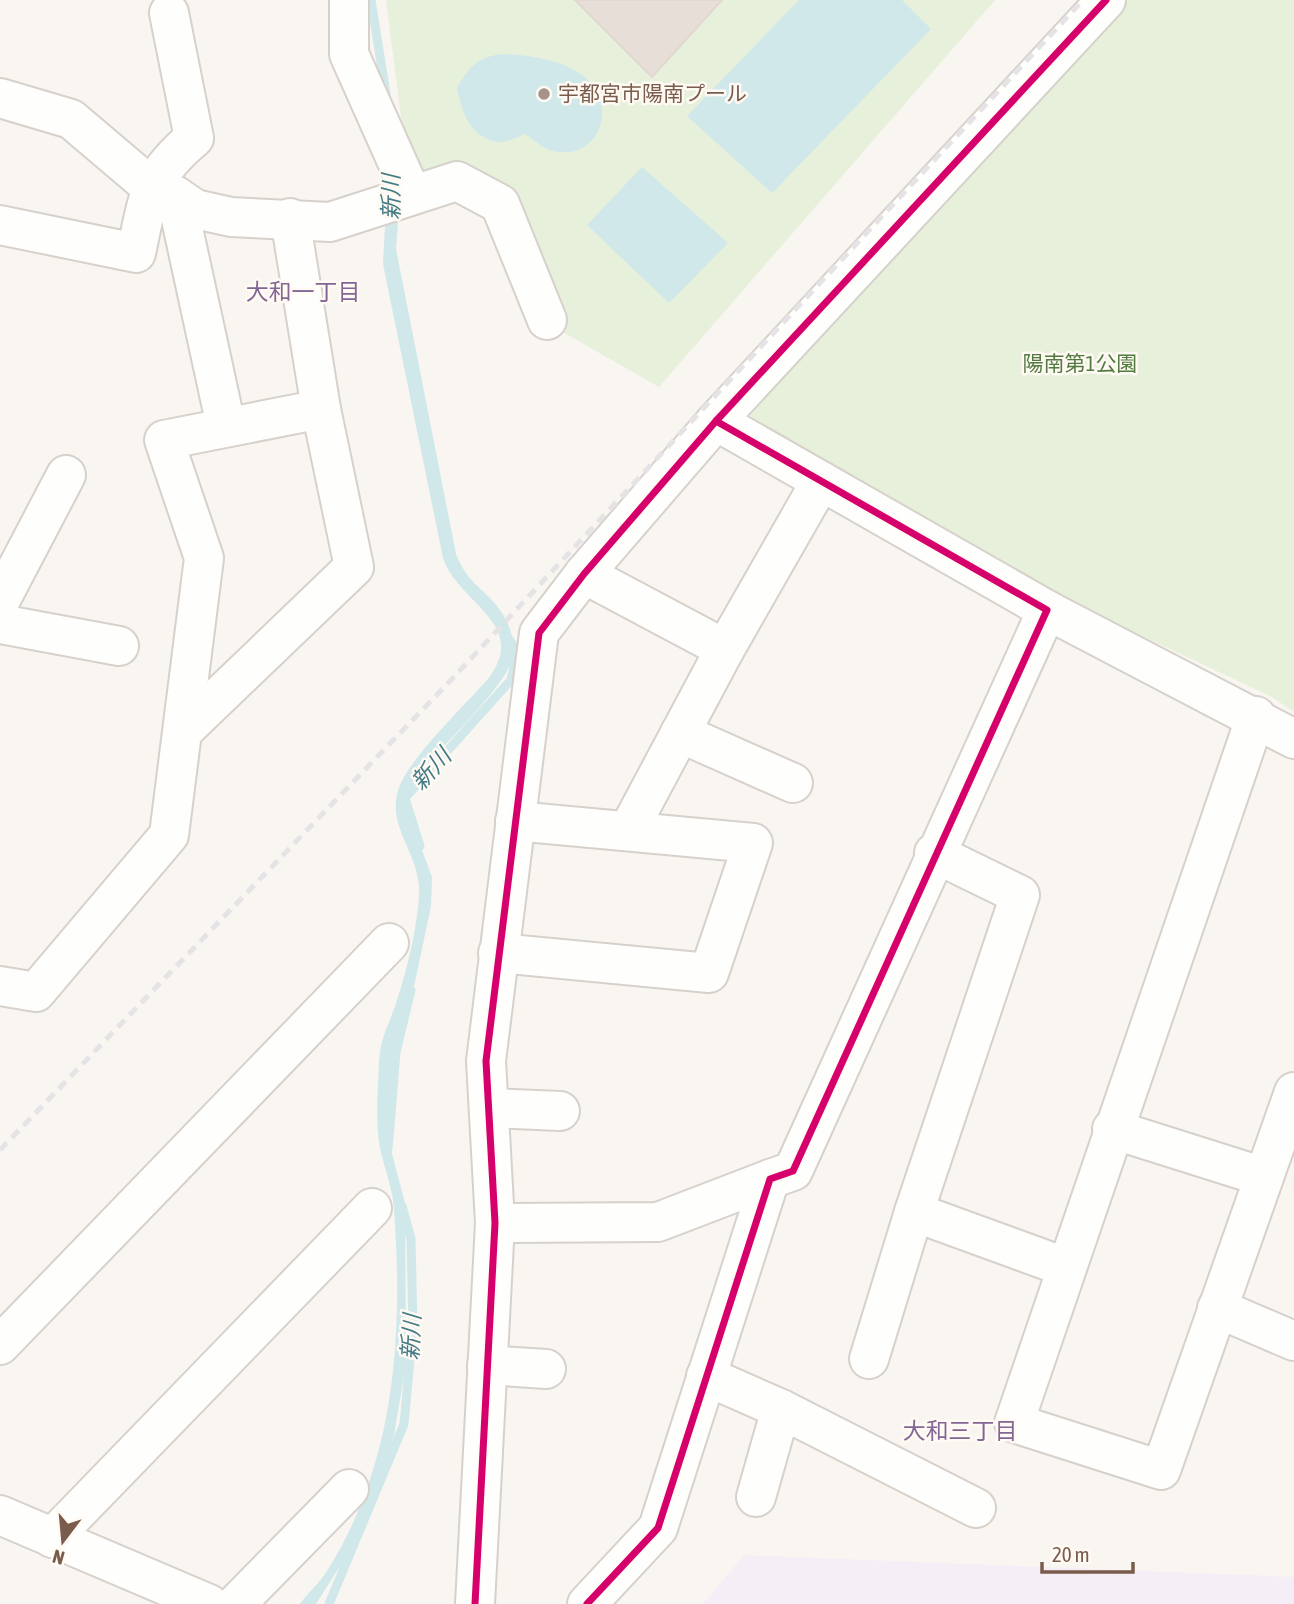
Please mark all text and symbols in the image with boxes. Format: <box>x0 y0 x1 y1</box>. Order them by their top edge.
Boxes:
place label: 宇都宮市陽南プール <box>558 81 747 105</box>
marker: 宇都宮市陽南プール <box>536 86 552 102</box>
water label: 新川 <box>378 171 404 220</box>
district label: 大和一丁目 <box>246 279 361 305</box>
park label: 陽南第1公園 <box>1023 351 1137 375</box>
water label: 新川 <box>406 741 458 795</box>
water label: 新川 <box>397 1310 425 1361</box>
district label: 大和三丁目 <box>903 1418 1018 1444</box>
north arrow <box>28 1506 98 1576</box>
scale bar <box>1042 1530 1133 1574</box>
text: 20 m <box>1052 1542 1090 1566</box>
text: N <box>50 1545 67 1569</box>

